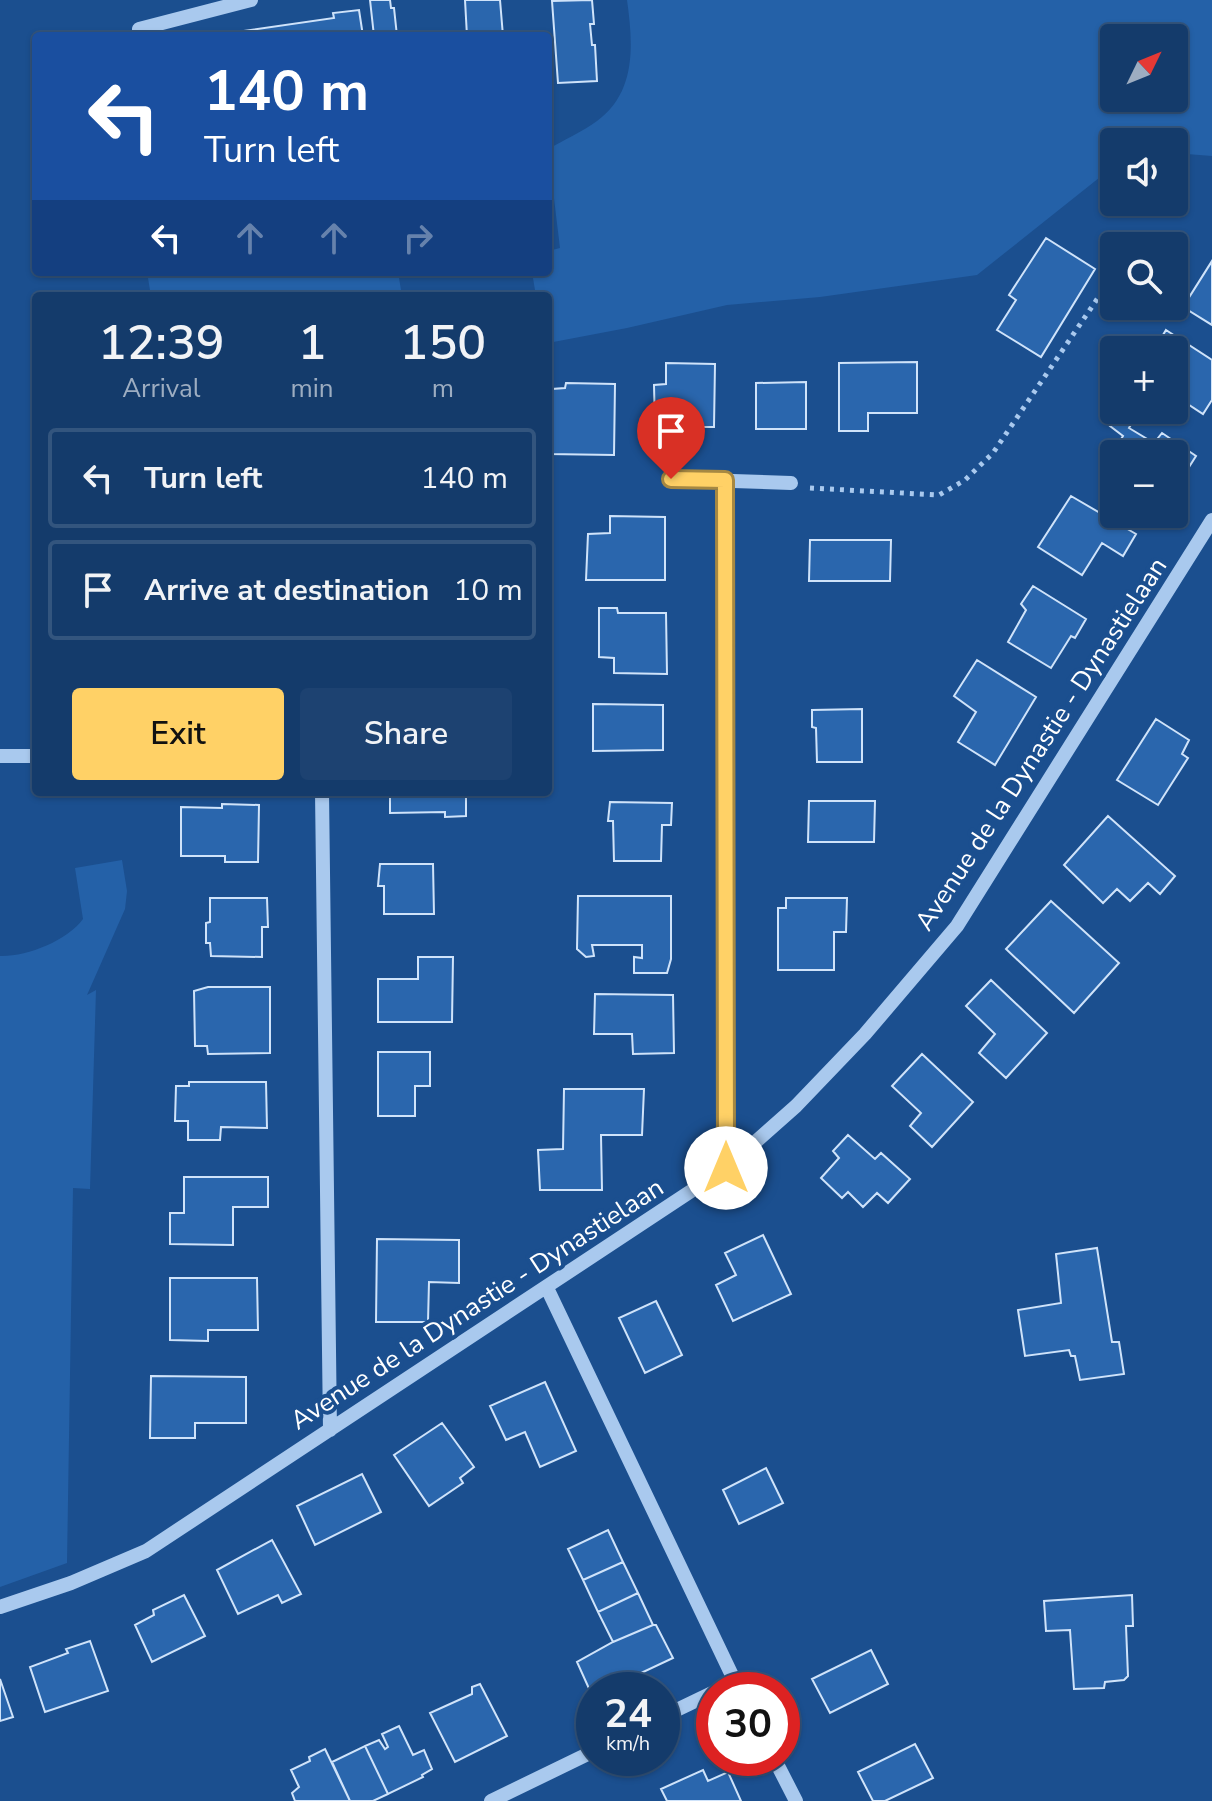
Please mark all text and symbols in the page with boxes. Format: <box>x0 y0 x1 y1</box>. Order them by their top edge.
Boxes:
north arrow <box>1100 24 1188 112</box>
map controls <box>1100 24 1188 528</box>
text: 140 m <box>204 53 369 130</box>
icon: left <box>72 64 176 168</box>
text: Turn left <box>204 126 339 175</box>
button: sound <box>1100 128 1188 216</box>
icon: left <box>144 216 188 260</box>
icon: ahead <box>228 216 272 260</box>
icon: ahead <box>312 216 356 260</box>
icon: right <box>396 216 440 260</box>
button: search <box>1100 232 1188 320</box>
text: 12:39 <box>98 310 225 376</box>
text: 1 <box>298 310 326 376</box>
text: 150 <box>400 310 486 376</box>
button: + <box>1100 336 1188 424</box>
text: Arrival <box>122 371 200 406</box>
text: min <box>291 371 334 406</box>
text: m <box>432 371 454 406</box>
pin <box>637 397 705 479</box>
icon: arrive <box>649 409 693 453</box>
button: − <box>1100 440 1188 528</box>
icon: left <box>76 456 120 500</box>
text: Turn left <box>144 458 262 499</box>
text: 140 m <box>421 458 508 499</box>
street label: Avenue de la Dynastie - Dynastielaan <box>907 551 1175 937</box>
icon: arrive <box>76 568 120 612</box>
text: Arrive at destination <box>144 570 429 611</box>
text: 10 m <box>453 570 523 611</box>
button: Exit <box>72 688 284 780</box>
button: Share <box>300 688 512 780</box>
position arrow <box>684 1126 768 1210</box>
street label: Avenue de la Dynastie - Dynastielaan <box>284 1170 670 1438</box>
speed limit sign: 30 <box>696 1672 800 1776</box>
text: 24 <box>604 1687 652 1741</box>
text: km/h <box>606 1730 650 1757</box>

